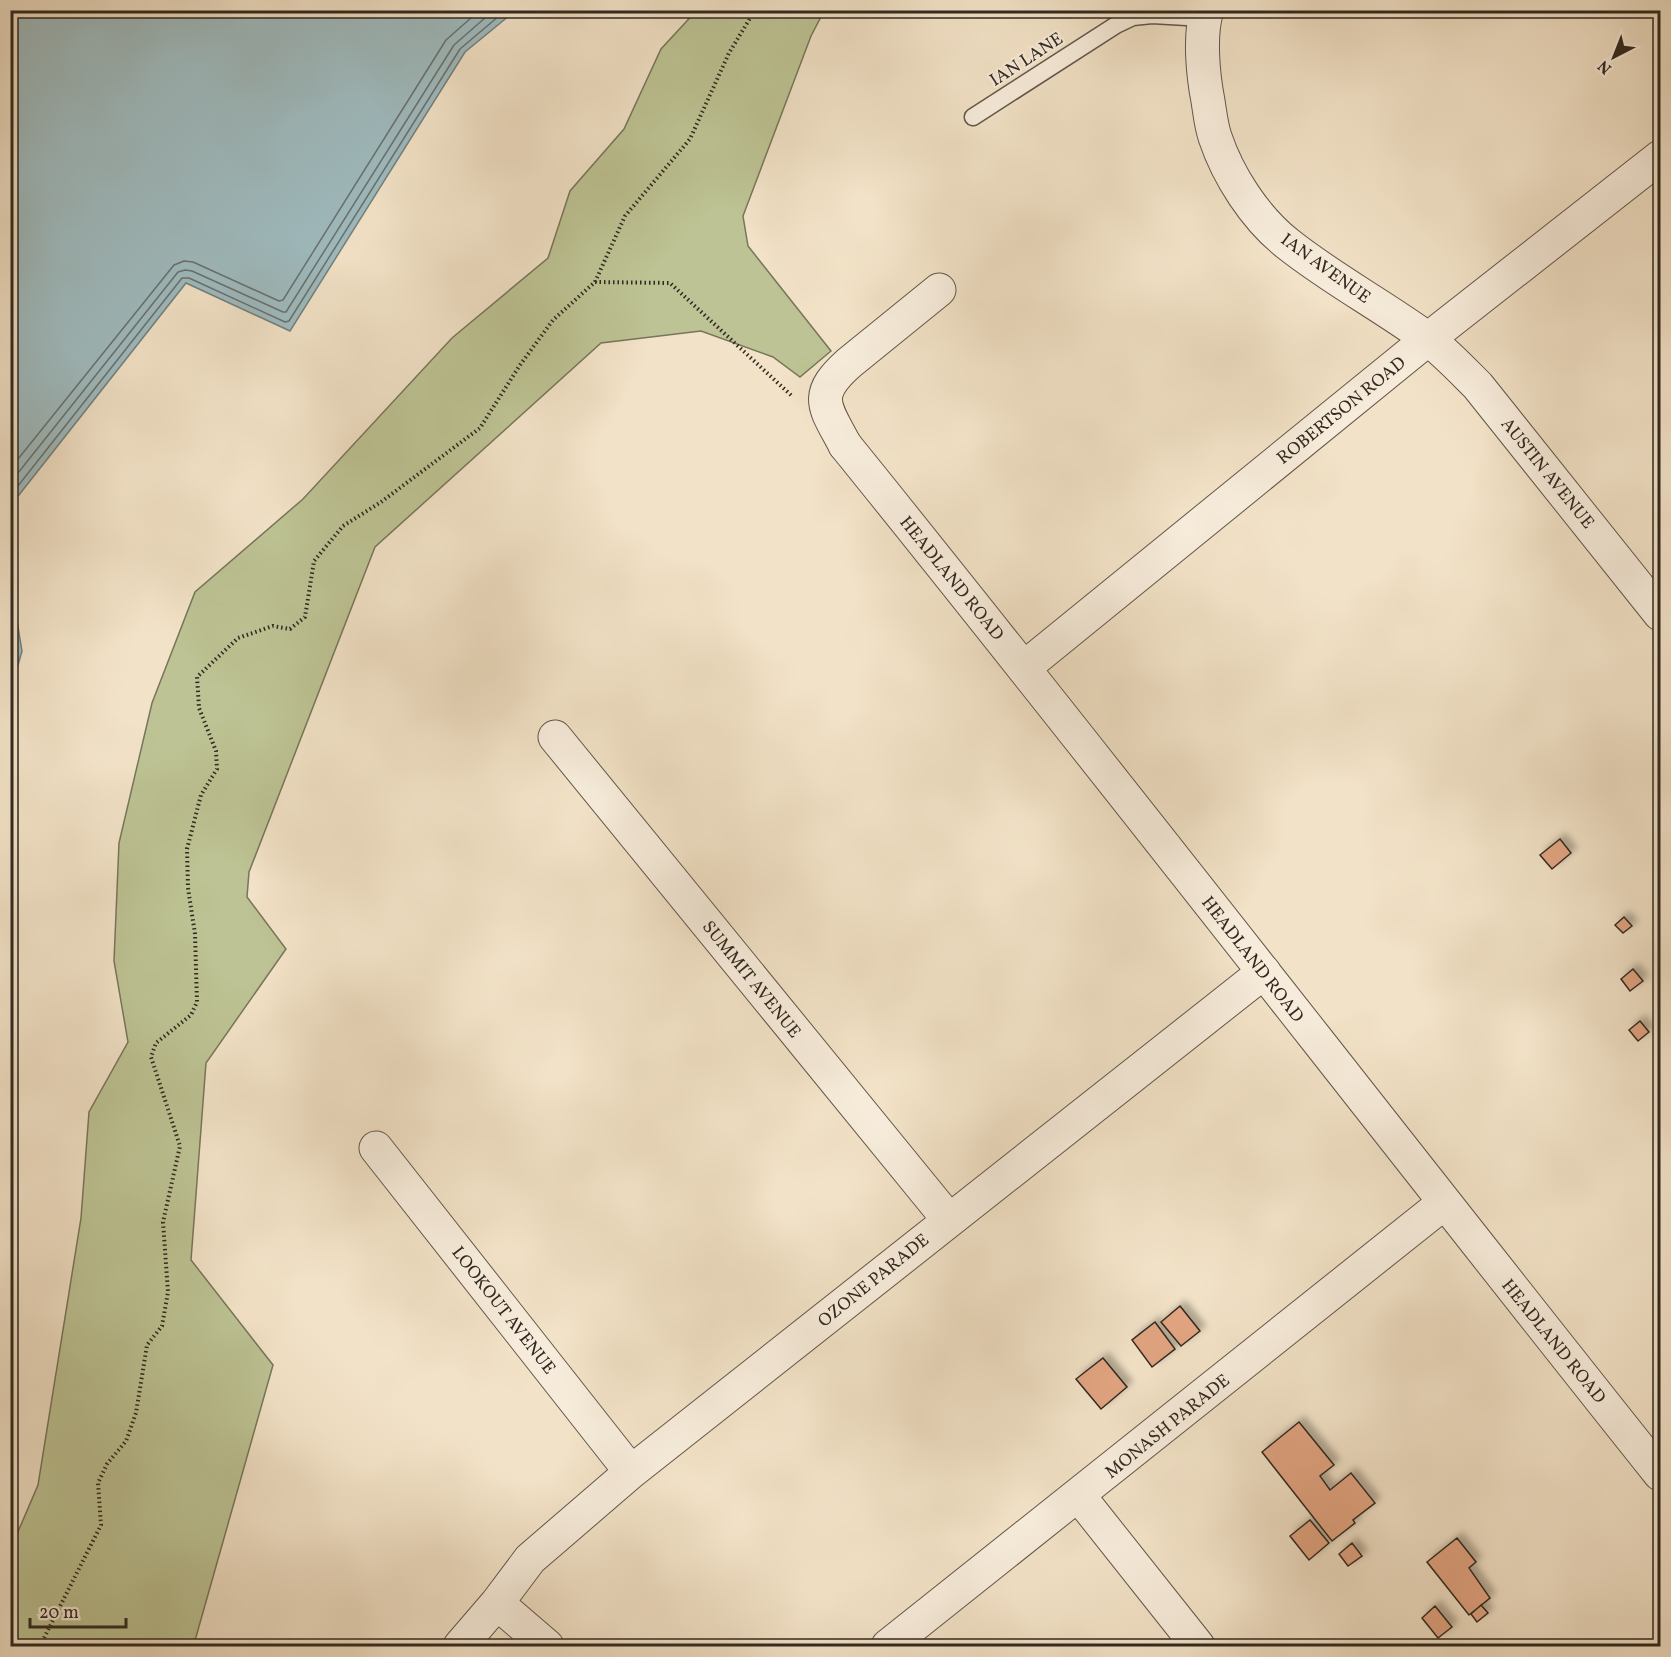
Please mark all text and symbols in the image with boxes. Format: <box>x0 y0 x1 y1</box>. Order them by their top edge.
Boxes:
street label: IAN LANE <box>985 27 1069 93</box>
north arrow <box>1584 27 1644 87</box>
text: N <box>1593 54 1617 79</box>
street label: IAN AVENUE <box>1275 228 1375 310</box>
street label: ROBERTSON ROAD <box>1272 351 1412 471</box>
street label: AUSTIN AVENUE <box>1494 413 1600 535</box>
street label: HEADLAND ROAD <box>893 511 1009 647</box>
street label: HEADLAND ROAD <box>1195 892 1309 1028</box>
street label: SUMMIT AVENUE <box>696 916 806 1044</box>
street label: OZONE PARADE <box>813 1228 935 1334</box>
street label: LOOKOUT AVENUE <box>445 1242 561 1380</box>
street label: HEADLAND ROAD <box>1495 1274 1611 1410</box>
street label: MONASH PARADE <box>1100 1369 1236 1485</box>
scale bar <box>30 1591 126 1629</box>
text: 20 m <box>39 1601 79 1626</box>

